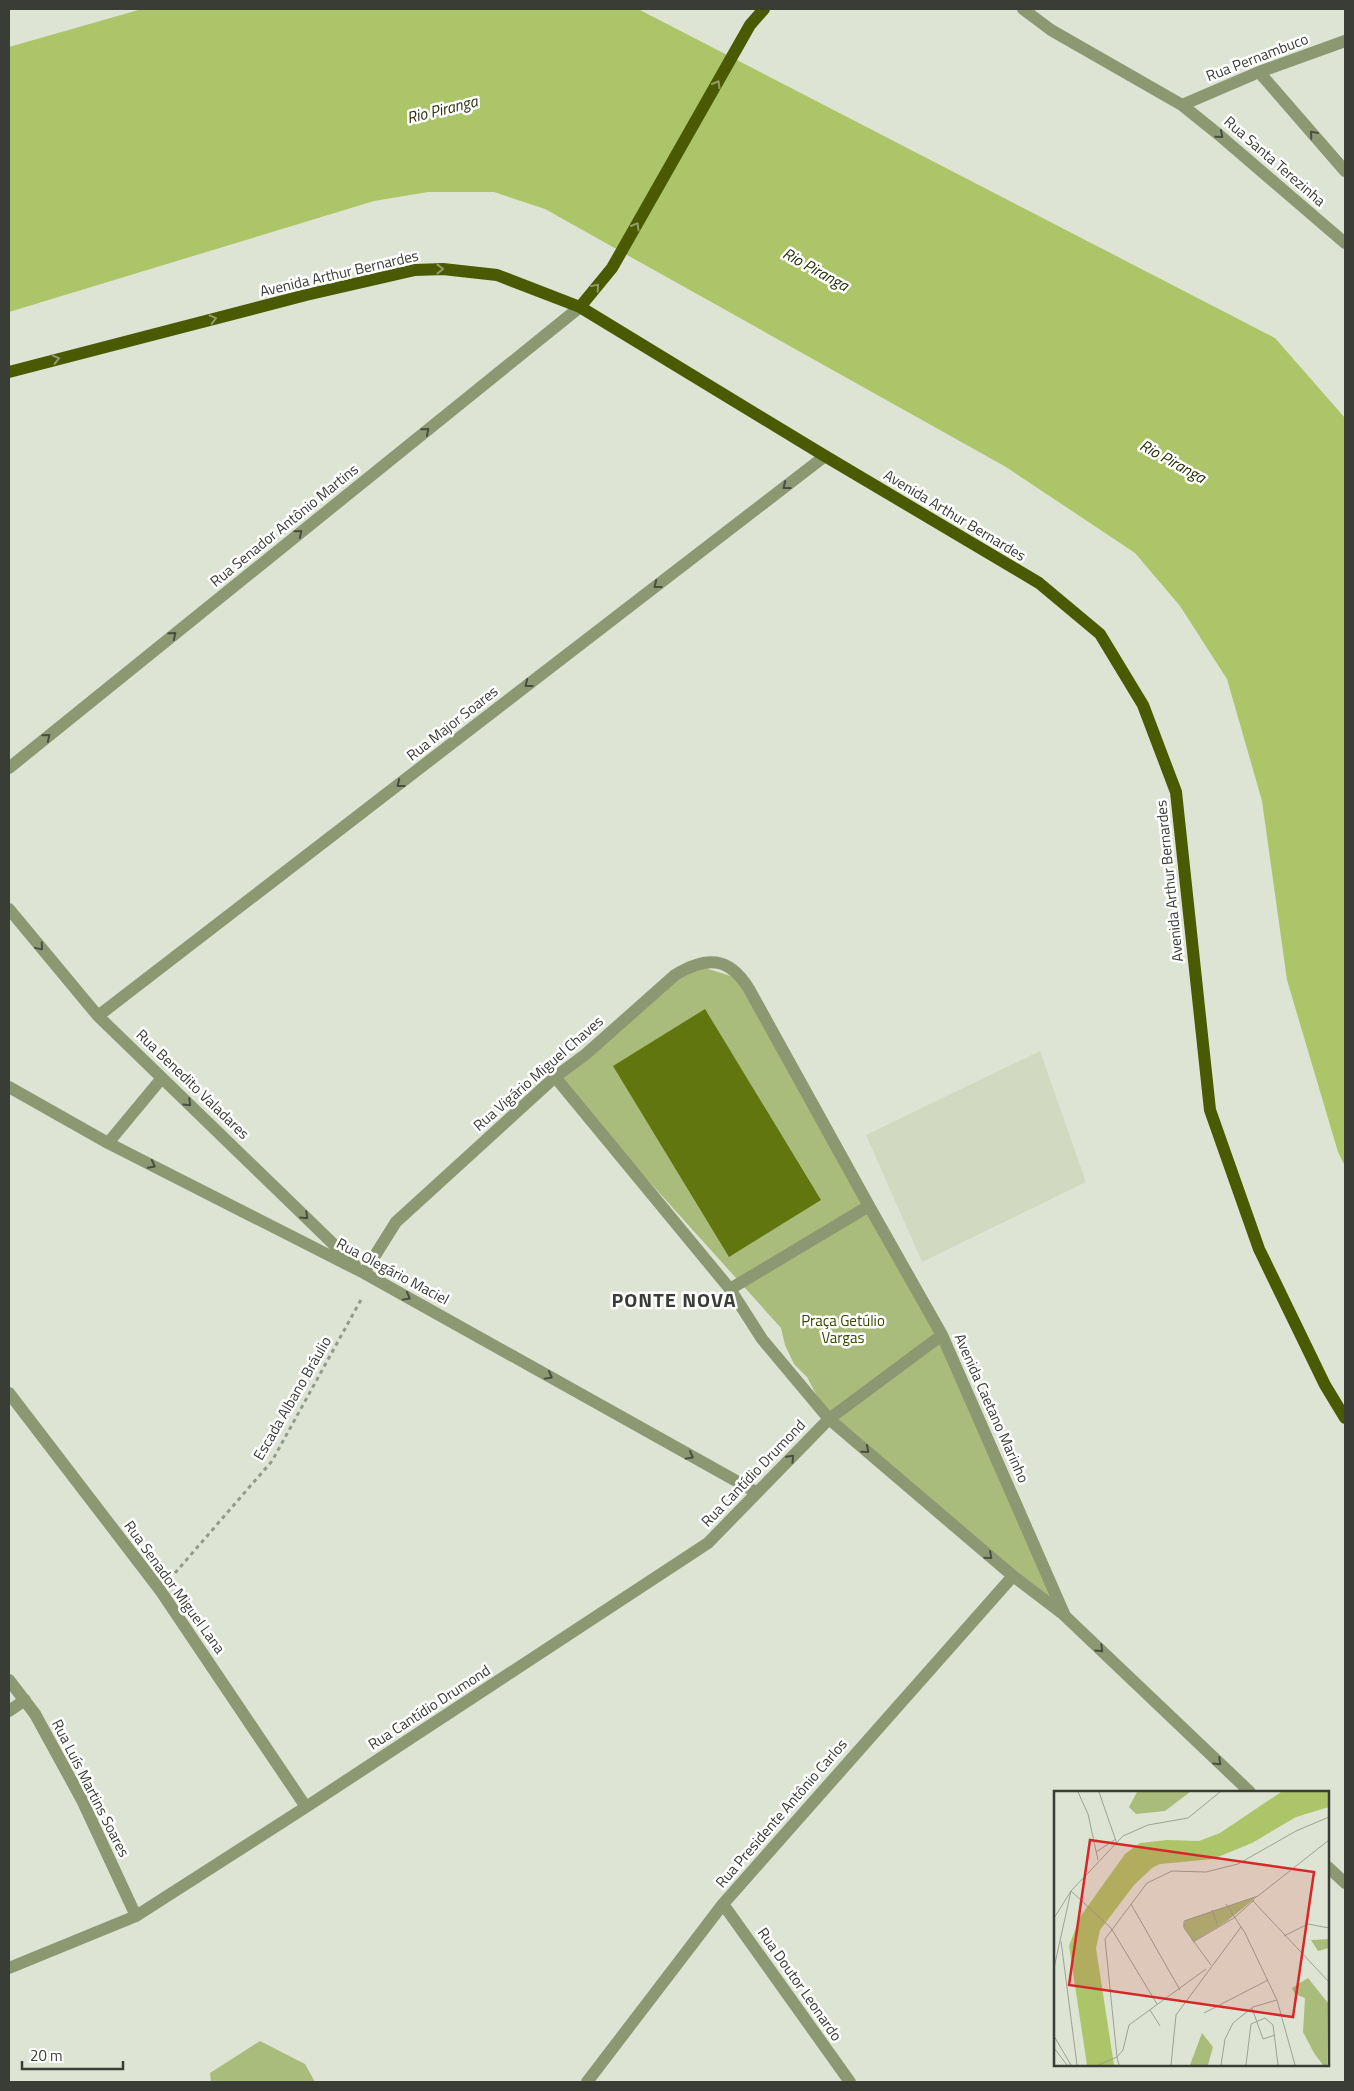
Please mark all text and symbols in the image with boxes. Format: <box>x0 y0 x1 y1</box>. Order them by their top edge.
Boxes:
street label: Rua Pernambuco <box>1203 27 1312 87</box>
one-way arrow <box>710 81 720 90</box>
water label: Rio Piranga <box>404 88 481 129</box>
street label: Rua Santa Terezinha <box>1219 110 1331 212</box>
one-way arrow <box>1214 129 1223 138</box>
one-way arrow <box>1310 131 1319 140</box>
one-way arrow <box>630 222 640 231</box>
water label: Rio Piranga <box>779 241 854 297</box>
street label: Avenida Arthur Bernardes <box>257 244 421 302</box>
one-way arrow <box>436 264 444 274</box>
one-way arrow <box>590 284 599 293</box>
one-way arrow <box>209 314 218 325</box>
one-way arrow <box>51 355 59 365</box>
one-way arrow <box>420 429 429 437</box>
water label: Rio Piranga <box>1136 433 1211 489</box>
street label: Rua Senador Antônio Martins <box>205 458 363 592</box>
street label: Avenida Arthur Bernardes <box>879 463 1031 567</box>
one-way arrow <box>782 480 792 489</box>
one-way arrow <box>294 530 303 539</box>
one-way arrow <box>654 580 663 588</box>
one-way arrow <box>167 633 176 641</box>
one-way arrow <box>525 679 534 688</box>
street label: Rua Major Soares <box>401 680 503 766</box>
one-way arrow <box>41 734 50 743</box>
one-way arrow <box>397 778 406 786</box>
street label: Avenida Arthur Bernardes <box>1149 799 1189 963</box>
one-way arrow <box>34 941 43 950</box>
street label: Rua Vigário Miguel Chaves <box>468 1010 608 1136</box>
street label: Rua Benedito Valadares <box>131 1024 255 1144</box>
one-way arrow <box>182 1097 191 1106</box>
one-way arrow <box>147 1159 156 1169</box>
one-way arrow <box>299 1210 308 1219</box>
street label: Rua Olegário Maciel <box>332 1232 454 1310</box>
district label: PONTE NOVA <box>612 1284 736 1315</box>
one-way arrow <box>401 1291 410 1301</box>
park label: Praça Getúlio Vargas <box>801 1309 885 1349</box>
street label: Avenida Caetano Marinho <box>949 1330 1035 1486</box>
street label: Escada Albano Bráulio <box>247 1332 337 1464</box>
one-way arrow <box>543 1370 552 1380</box>
street label: Rua Cantídio Drumond <box>695 1414 811 1532</box>
one-way arrow <box>861 1444 870 1453</box>
one-way arrow <box>685 1449 694 1459</box>
one-way arrow <box>785 1454 794 1463</box>
street label: Rua Senador Miguel Lana <box>119 1516 232 1659</box>
one-way arrow <box>984 1550 993 1559</box>
one-way arrow <box>1094 1643 1103 1652</box>
street label: Rua Cantídio Drumond <box>363 1659 495 1755</box>
street label: Rua Luís Martins Soares <box>46 1715 136 1861</box>
street label: Rua Presidente Antônio Carlos <box>710 1733 852 1893</box>
one-way arrow <box>1212 1756 1221 1765</box>
inset map <box>1054 1791 1329 2066</box>
street label: Rua Doutor Leonardo <box>752 1922 848 2046</box>
scale bar <box>22 2038 124 2070</box>
text: 20 m <box>30 2044 63 2067</box>

